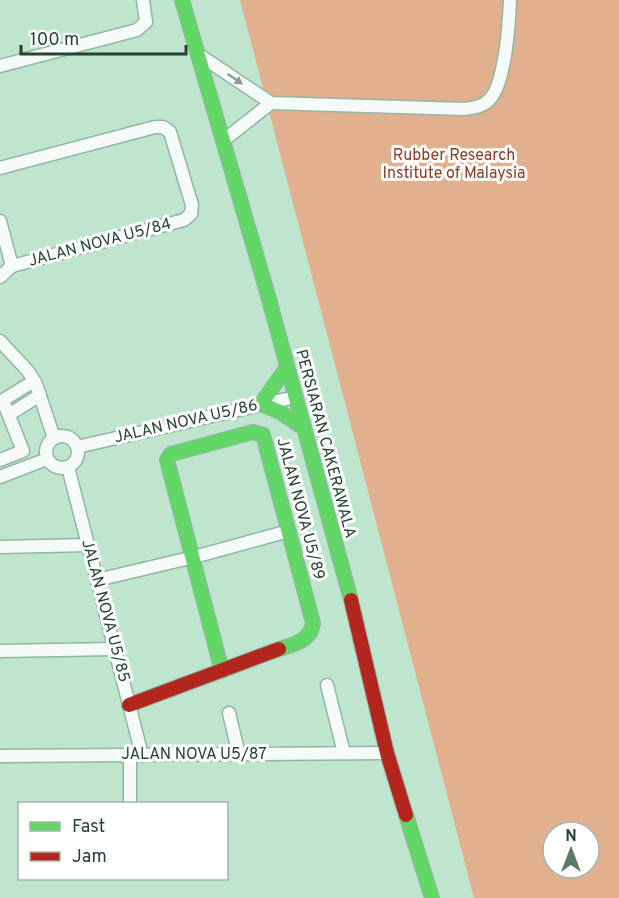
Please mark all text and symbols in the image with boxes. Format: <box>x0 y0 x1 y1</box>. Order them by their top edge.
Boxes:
scale bar <box>21 18 186 56</box>
text: 100 m <box>30 29 79 52</box>
one-way arrow <box>226 73 243 84</box>
park label: Rubber Research Institute of Malaysia <box>383 146 525 184</box>
street label: JALAN NOVA U5/84 <box>26 214 174 272</box>
street label: PERSIARAN CAKERAWALA <box>290 347 360 541</box>
street label: JALAN NOVA U5/86 <box>112 396 260 448</box>
street label: JALAN NOVA U5/89 <box>271 436 329 582</box>
street label: JALAN NOVA U5/85 <box>76 537 134 685</box>
street label: JALAN NOVA U5/87 <box>121 745 267 765</box>
legend <box>18 802 228 880</box>
text: Fast <box>72 816 105 839</box>
north arrow <box>541 820 601 880</box>
text: N <box>565 827 577 847</box>
text: Jam <box>72 846 107 869</box>

